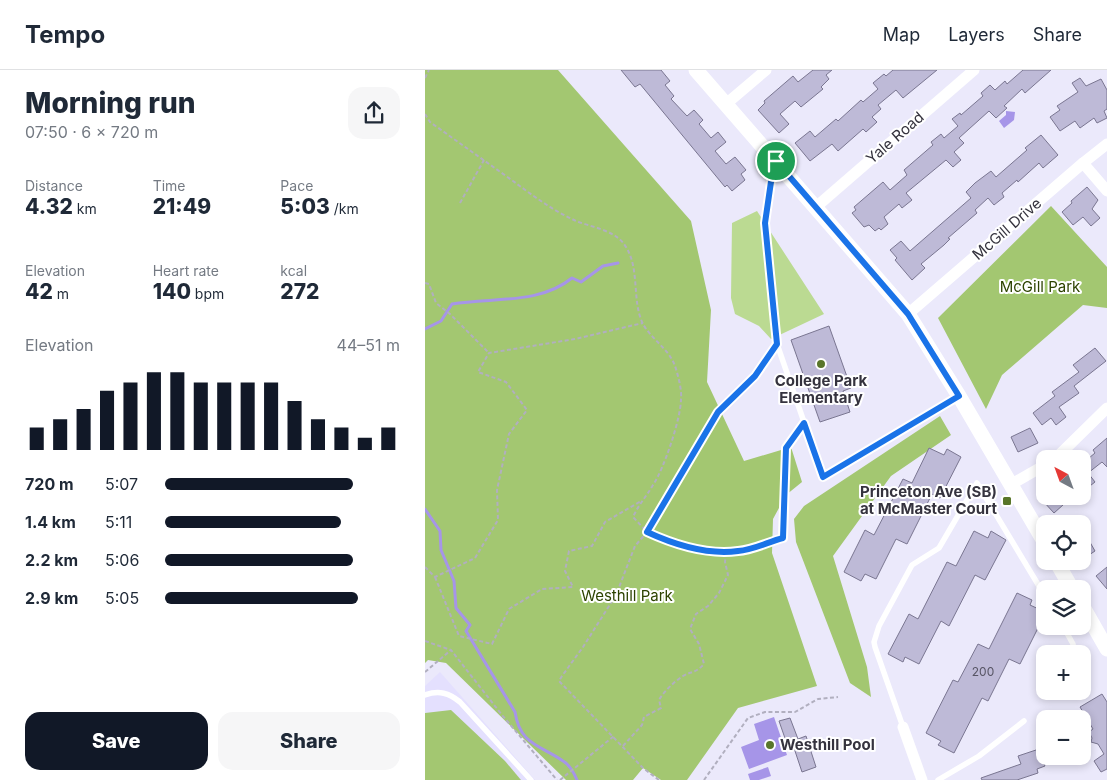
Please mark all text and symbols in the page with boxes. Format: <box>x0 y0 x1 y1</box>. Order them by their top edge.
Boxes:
text: Tempo <box>25 20 105 49</box>
text: Map <box>883 24 920 45</box>
text: Layers <box>948 24 1005 45</box>
text: Share <box>1033 24 1082 45</box>
text: Morning run <box>25 86 195 120</box>
button: share <box>348 87 400 139</box>
street label: Yale Road <box>862 107 927 168</box>
text: 07:50 · 6 × 720 m <box>25 122 158 142</box>
pin <box>755 140 797 182</box>
icon: arrive <box>762 147 790 175</box>
text: Distance <box>25 177 83 194</box>
text: Time <box>153 177 186 194</box>
text: Pace <box>280 177 313 194</box>
street label: McGill Drive <box>968 193 1045 264</box>
text: 4.32 <box>25 194 73 219</box>
text: 21:49 <box>153 194 211 219</box>
text: 5:03 <box>280 194 330 219</box>
text: km <box>73 200 97 217</box>
text: /km <box>330 200 359 217</box>
text: Elevation <box>25 262 85 279</box>
text: Heart rate <box>153 262 219 279</box>
text: kcal <box>280 262 307 279</box>
park label: McGill Park <box>1000 277 1081 296</box>
text: 42 <box>25 279 53 304</box>
text: 140 <box>153 279 191 304</box>
text: 272 <box>280 279 319 304</box>
text: m <box>53 285 69 302</box>
text: bpm <box>191 285 224 302</box>
text: Elevation <box>25 335 94 355</box>
text: 44–51 m <box>337 335 400 355</box>
marker: College Park Elementary <box>815 358 827 370</box>
place label: College Park Elementary <box>775 371 868 407</box>
north arrow <box>1036 450 1091 505</box>
map controls <box>1036 450 1091 765</box>
text: 720 m <box>25 474 74 494</box>
text: 5:07 <box>105 474 138 494</box>
place label: Princeton Ave (SB) at McMaster Court <box>860 482 998 518</box>
marker: Princeton Ave (SB) at McMaster Court <box>1001 495 1013 507</box>
text: 1.4 km <box>25 512 76 532</box>
text: 5:11 <box>105 512 132 532</box>
button: locate <box>1036 515 1091 570</box>
text: 2.2 km <box>25 550 78 570</box>
text: 5:06 <box>105 550 139 570</box>
button: layers <box>1036 580 1091 635</box>
park label: Westhill Park <box>581 586 674 605</box>
text: 2.9 km <box>25 588 78 608</box>
text: 5:05 <box>105 588 139 608</box>
button: + <box>1036 645 1091 700</box>
house number: 200 <box>972 664 994 679</box>
button: − <box>1036 710 1091 765</box>
button: Save <box>25 712 208 770</box>
button: Share <box>218 712 400 770</box>
place label: Westhill Pool <box>780 735 875 754</box>
marker: Westhill Pool <box>764 739 776 751</box>

